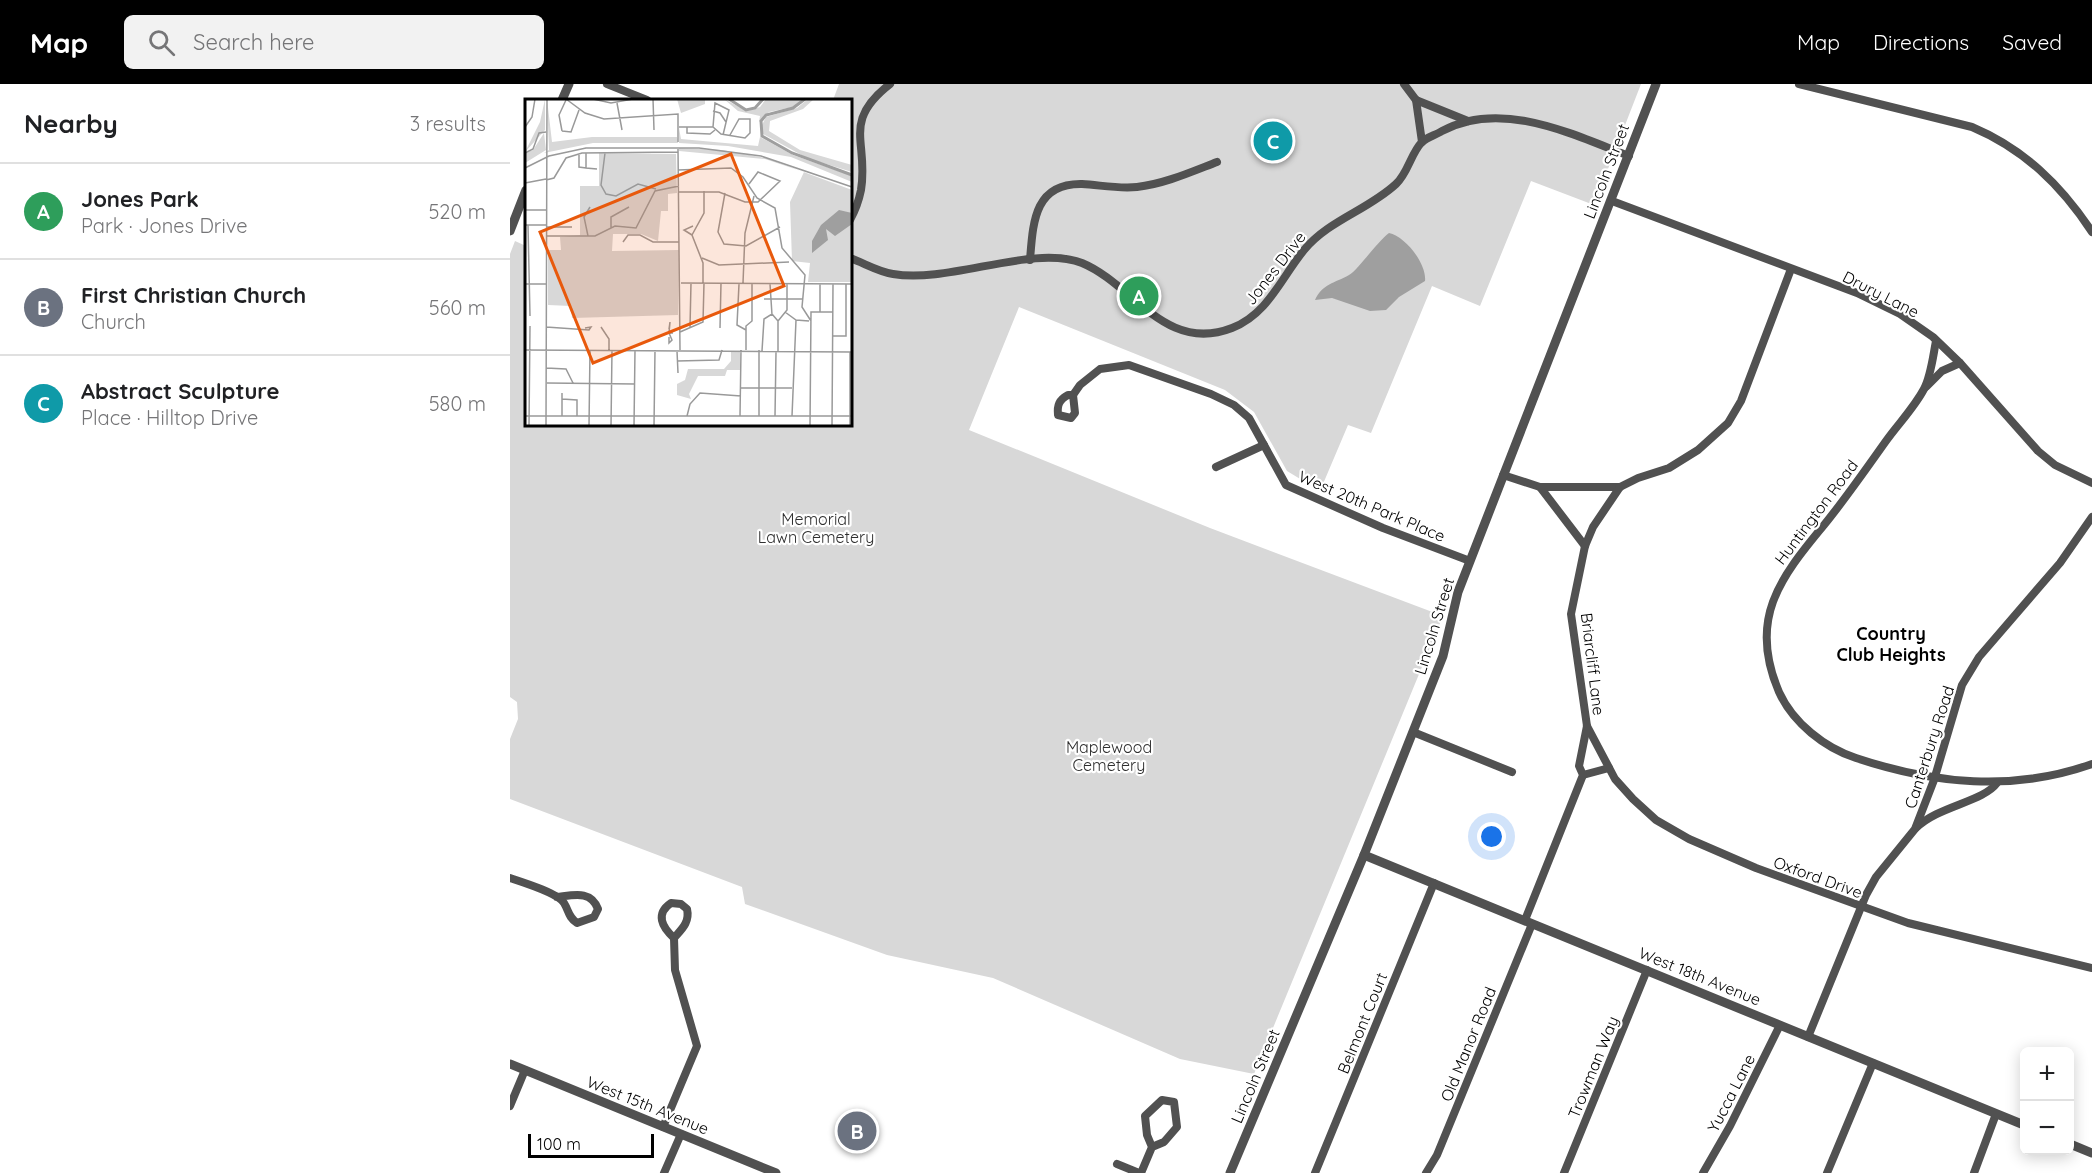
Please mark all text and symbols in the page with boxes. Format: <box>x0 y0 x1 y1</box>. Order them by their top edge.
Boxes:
search box <box>124 15 544 69</box>
text: Map <box>30 25 88 60</box>
icon: search <box>145 26 178 59</box>
text: Search here <box>193 28 315 56</box>
text: Map <box>1797 29 1840 55</box>
text: Directions <box>1873 29 1969 55</box>
text: Saved <box>2002 29 2062 55</box>
inset map <box>525 99 852 426</box>
text: Nearby <box>24 107 118 140</box>
text: 3 results <box>410 111 486 136</box>
pin: C <box>1254 118 1293 164</box>
street label: Lincoln Street <box>1579 121 1633 221</box>
text: Jones Park <box>81 185 199 213</box>
text: A <box>37 199 50 224</box>
text: 520 m <box>428 199 486 224</box>
text: Park · Jones Drive <box>81 213 248 238</box>
street label: Jones Drive <box>1240 227 1310 309</box>
street label: Drury Lane <box>1840 266 1922 322</box>
pin: A <box>1120 274 1158 318</box>
text: First Christian Church <box>81 281 306 309</box>
text: B <box>37 295 50 320</box>
text: 560 m <box>429 295 486 320</box>
text: Church <box>81 309 146 334</box>
text: Abstract Sculpture <box>81 377 279 405</box>
text: C <box>37 391 50 416</box>
text: 580 m <box>429 391 486 416</box>
text: Place · Hilltop Drive <box>81 405 258 430</box>
street label: Huntington Road <box>1770 456 1862 568</box>
street label: West 20th Park Place <box>1296 466 1448 546</box>
park label: Memorial Lawn Cemetery <box>758 509 874 547</box>
street label: Lincoln Street <box>1410 575 1458 677</box>
street label: Briarcliff Lane <box>1577 612 1609 716</box>
district label: Country Club Heights <box>1836 622 1946 666</box>
street label: Canterbury Road <box>1900 683 1958 811</box>
park label: Maplewood Cemetery <box>1066 737 1152 775</box>
your location <box>1477 822 1506 851</box>
street label: Oxford Drive <box>1771 852 1865 902</box>
street label: West 18th Avenue <box>1636 942 1764 1010</box>
street label: Belmont Court <box>1333 970 1391 1076</box>
street label: Old Manor Road <box>1436 984 1500 1104</box>
street label: Trowman Way <box>1563 1013 1623 1121</box>
street label: Lincoln Street <box>1226 1026 1284 1126</box>
map controls <box>2020 1047 2074 1155</box>
button: + <box>2020 1047 2074 1101</box>
street label: Yucca Lane <box>1703 1051 1759 1135</box>
street label: West 15th Avenue <box>584 1071 712 1139</box>
button: − <box>2020 1101 2074 1155</box>
pin: B <box>838 1108 876 1154</box>
scale bar <box>528 1131 654 1158</box>
text: 100 m <box>537 1134 581 1154</box>

